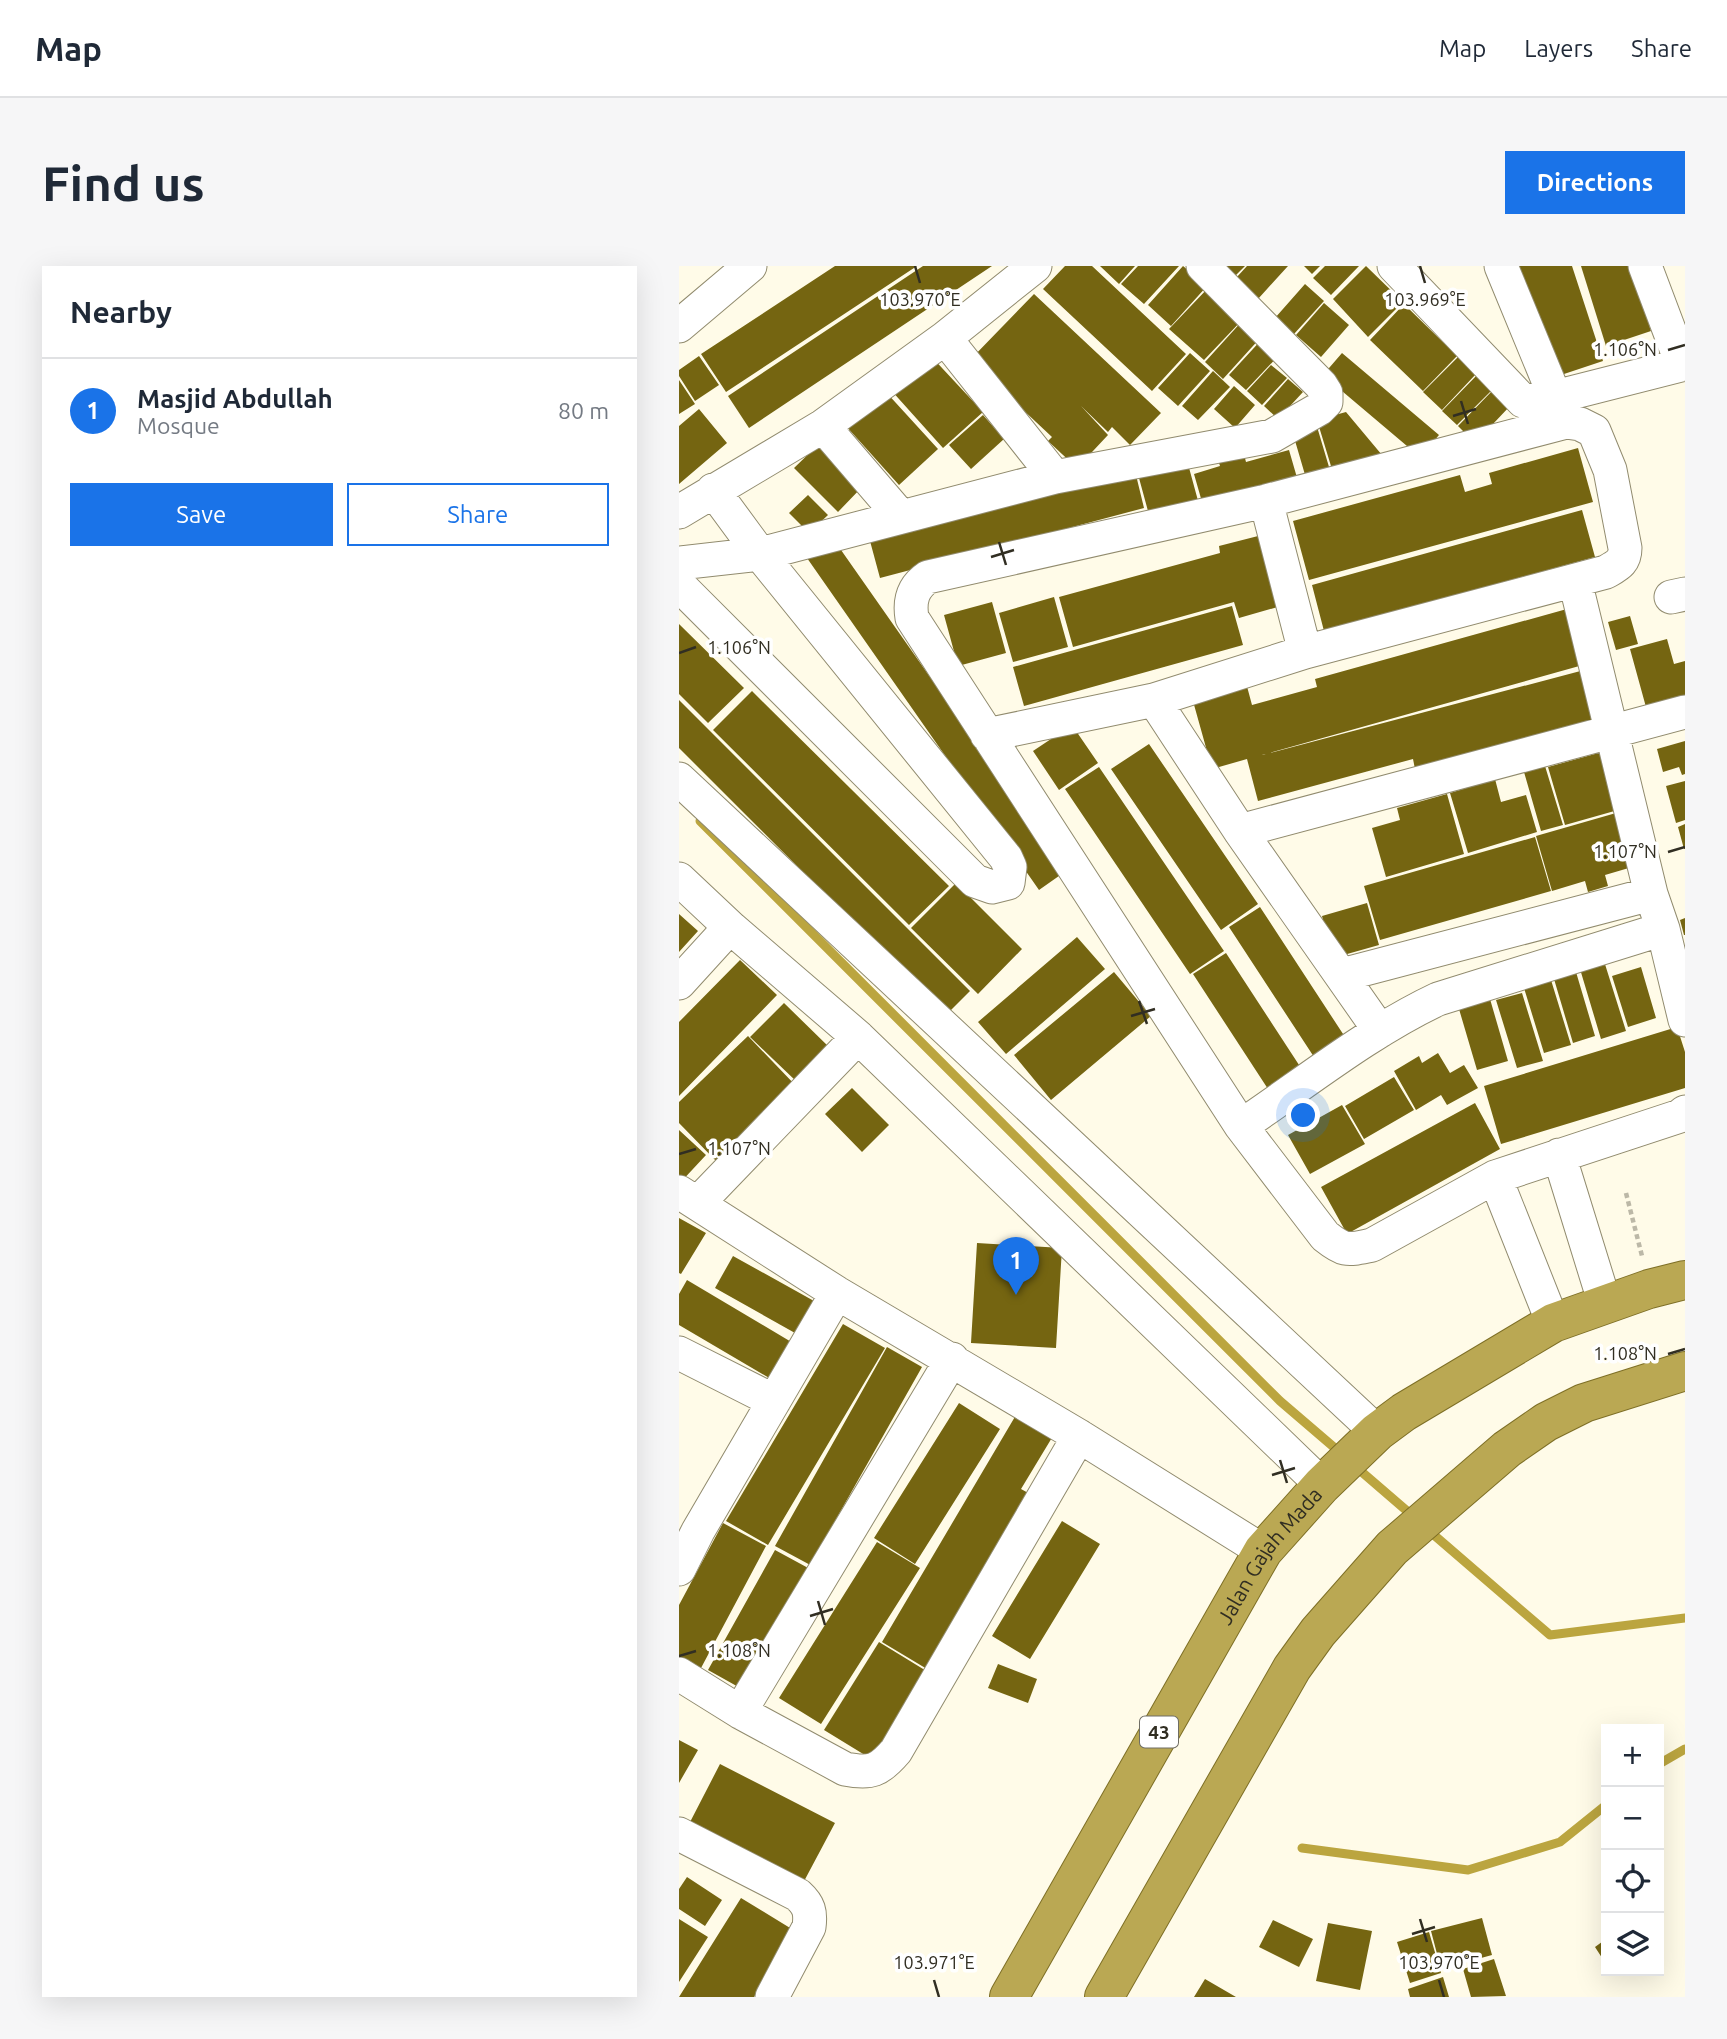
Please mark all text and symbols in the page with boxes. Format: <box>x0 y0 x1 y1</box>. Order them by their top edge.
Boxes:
text: Map <box>35 30 102 67</box>
text: Map <box>1439 35 1486 62</box>
text: Layers <box>1524 35 1593 62</box>
text: Share <box>1631 35 1692 62</box>
button: Directions <box>1505 151 1685 214</box>
text: Find us <box>42 155 205 210</box>
text: 103.970°E <box>879 289 961 309</box>
text: 103.969°E <box>1384 289 1466 309</box>
text: Nearby <box>70 295 172 329</box>
text: 1.106°N <box>1593 339 1657 359</box>
text: Masjid Abdullah <box>137 384 333 413</box>
text: 1 <box>87 398 99 423</box>
text: 80 m <box>558 398 609 423</box>
text: Mosque <box>137 413 220 438</box>
button: Save <box>70 483 333 546</box>
button: Share <box>347 483 609 546</box>
text: 1.106°N <box>707 637 771 657</box>
text: 1.107°N <box>1593 841 1657 861</box>
your location <box>1286 1098 1320 1132</box>
text: 1.107°N <box>707 1138 771 1158</box>
pin: 1 <box>993 1237 1039 1295</box>
text: 1.108°N <box>1593 1343 1657 1363</box>
street label: Jalan Gajah Mada <box>1212 1482 1326 1628</box>
text: 1.108°N <box>707 1640 771 1660</box>
road number: 43 <box>1140 1716 1178 1748</box>
map controls <box>1601 1724 1664 1976</box>
button: + <box>1601 1724 1664 1787</box>
button: − <box>1601 1787 1664 1850</box>
button: locate <box>1601 1850 1664 1913</box>
button: layers <box>1601 1913 1664 1976</box>
text: 103.971°E <box>893 1952 975 1972</box>
text: 103.970°E <box>1398 1952 1480 1972</box>

